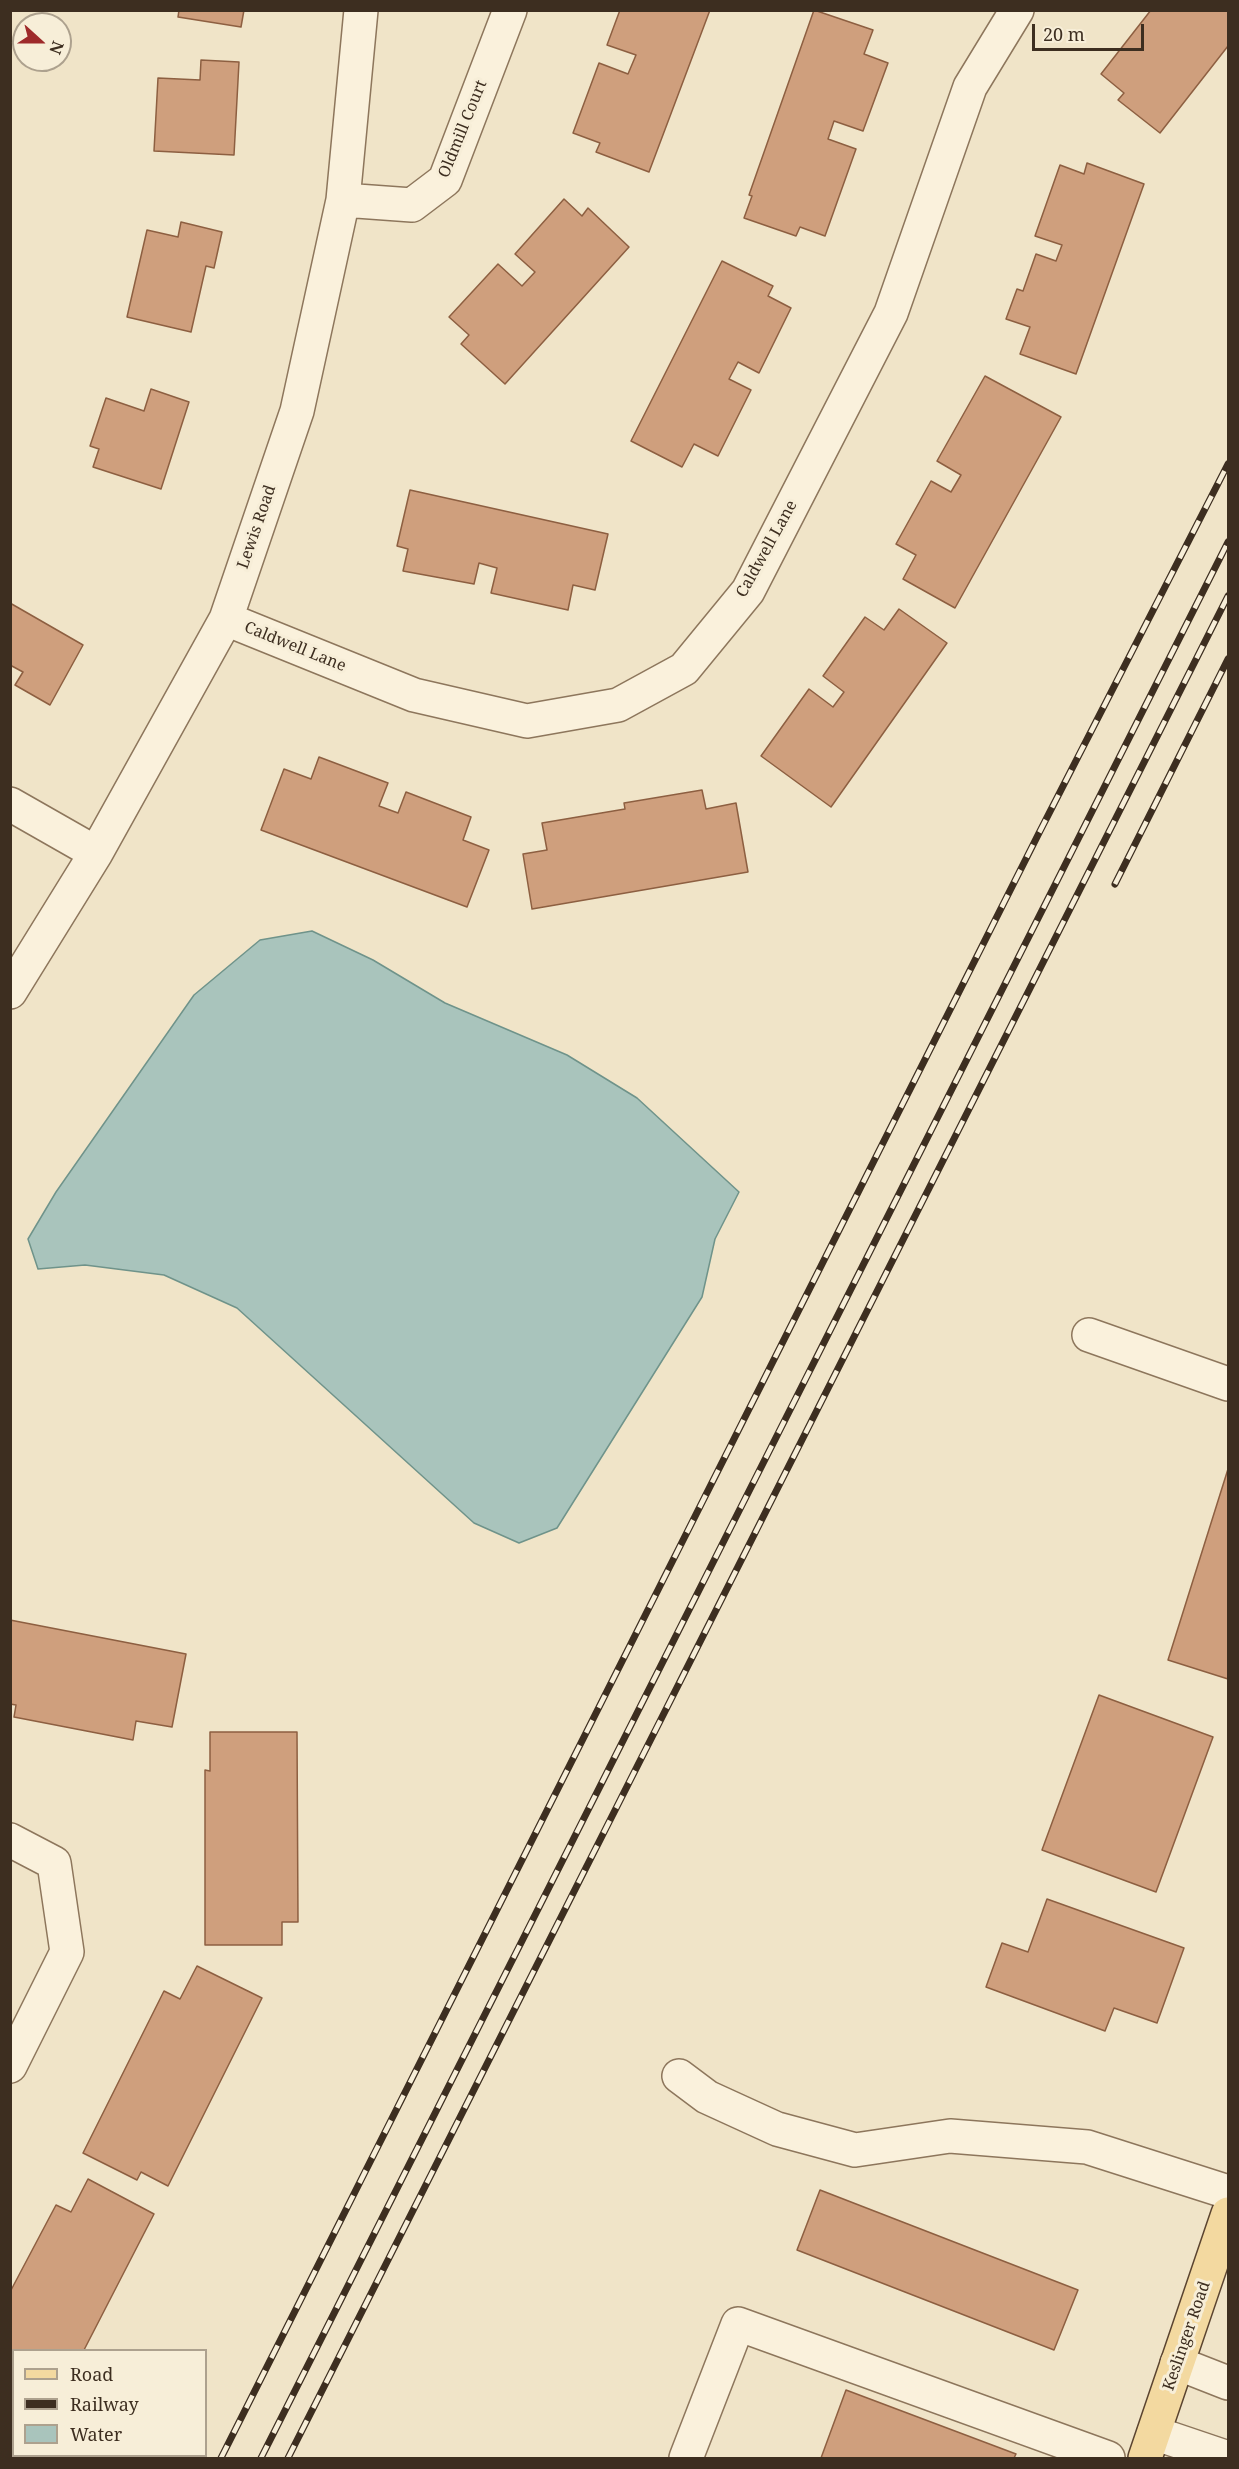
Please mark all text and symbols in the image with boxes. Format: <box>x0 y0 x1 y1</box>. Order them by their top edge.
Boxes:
north arrow <box>12 12 72 72</box>
scale bar <box>1035 12 1148 50</box>
text: 20 m <box>1043 22 1085 46</box>
text: N <box>44 38 69 58</box>
street label: Oldmill Court <box>435 77 491 181</box>
street label: Lewis Road <box>234 483 280 571</box>
street label: Caldwell Lane <box>732 497 802 601</box>
street label: Caldwell Lane <box>241 618 349 676</box>
street label: Keslinger Road <box>1159 2279 1215 2393</box>
legend <box>12 2349 207 2457</box>
text: Road <box>70 2362 113 2386</box>
text: Railway <box>70 2392 139 2416</box>
text: Water <box>70 2422 122 2446</box>

